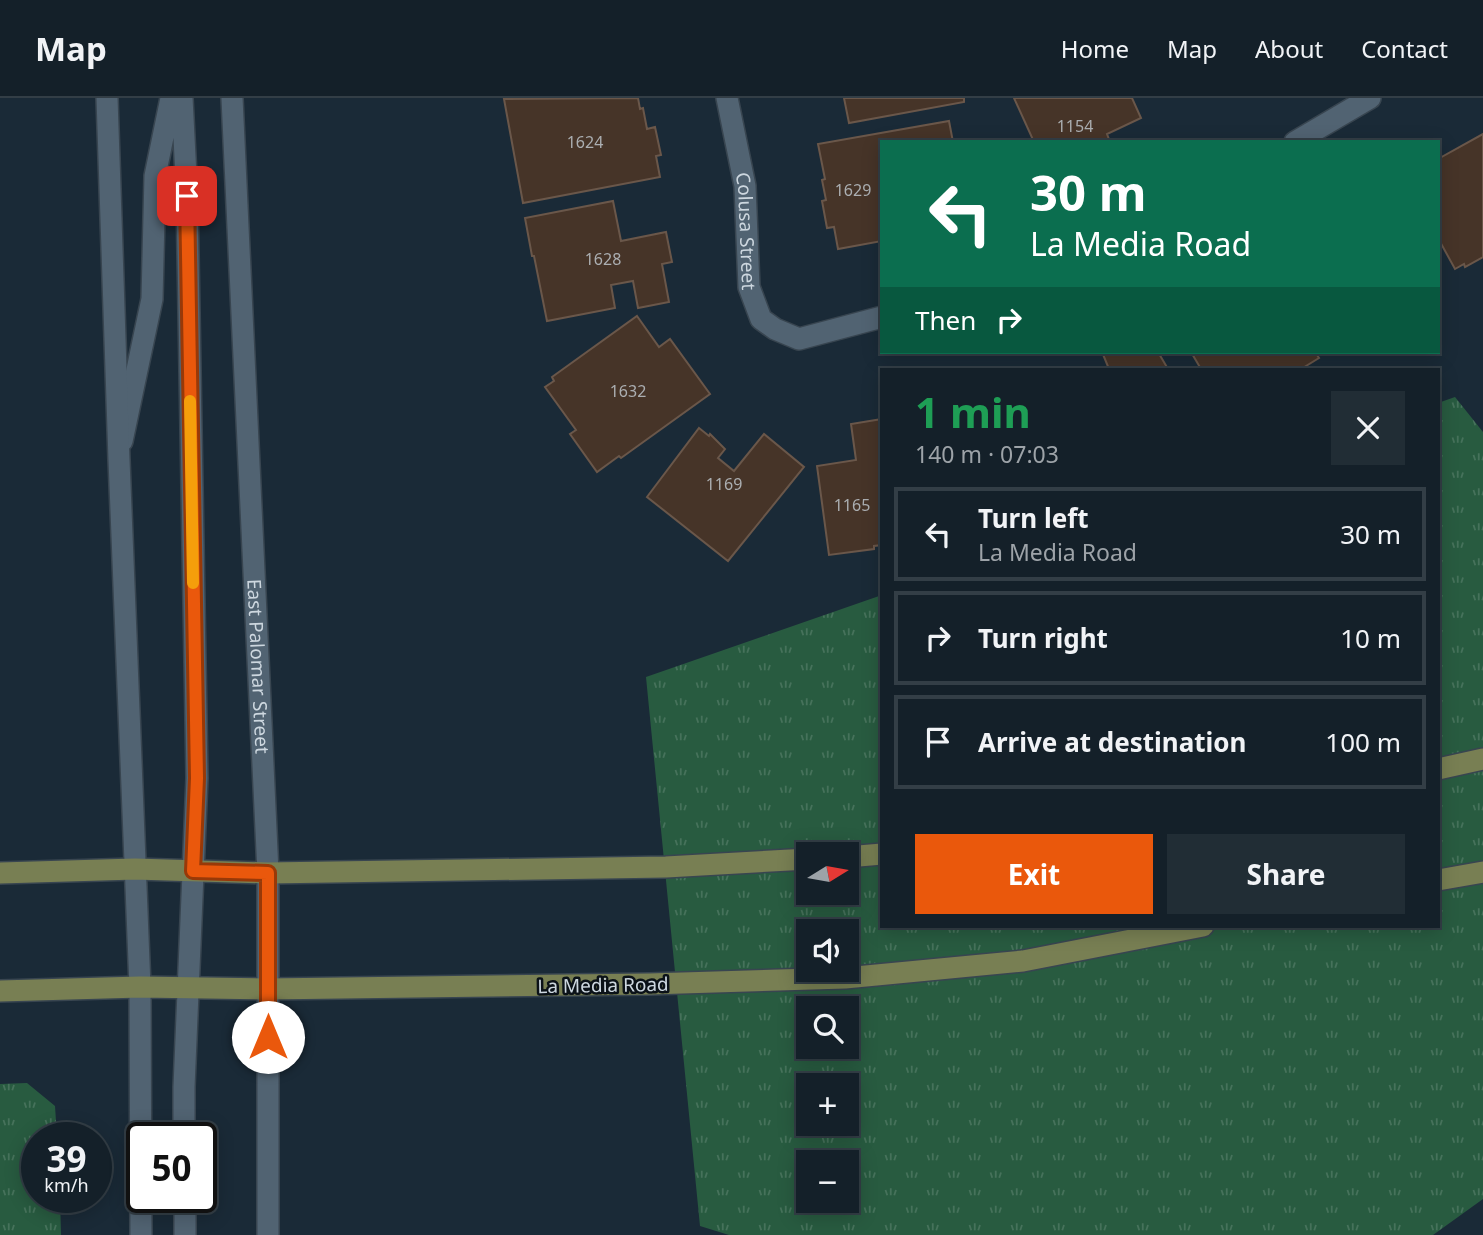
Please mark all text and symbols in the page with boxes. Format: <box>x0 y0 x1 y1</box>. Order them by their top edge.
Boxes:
text: Map <box>35 26 107 71</box>
text: Home <box>1061 32 1129 65</box>
text: Map <box>1167 32 1217 65</box>
text: About <box>1255 32 1323 65</box>
text: Contact <box>1361 32 1448 65</box>
house number: 1154 <box>1057 115 1093 137</box>
house number: 1624 <box>567 131 603 153</box>
text: 30 m <box>1030 159 1147 225</box>
pin <box>157 166 217 226</box>
icon: left <box>915 168 1006 259</box>
street label: Colusa Street <box>729 170 762 291</box>
icon: arrive <box>168 177 206 215</box>
house number: 1629 <box>835 179 871 201</box>
text: La Media Road <box>1030 222 1251 265</box>
house number: 1628 <box>585 248 621 270</box>
icon: right <box>990 301 1028 339</box>
text: Then <box>915 302 976 338</box>
house number: 1632 <box>610 380 646 402</box>
text: 1 min <box>915 383 1031 440</box>
button: close <box>1331 391 1405 465</box>
text: 140 m · 07:03 <box>915 438 1059 470</box>
house number: 1169 <box>706 473 742 495</box>
house number: 1165 <box>834 494 870 516</box>
text: Turn left <box>978 500 1089 536</box>
icon: left <box>919 515 957 553</box>
text: 30 m <box>1340 516 1401 552</box>
text: La Media Road <box>978 536 1137 568</box>
street label: East Palomar Street <box>241 578 275 755</box>
icon: right <box>919 619 957 657</box>
text: Turn right <box>978 620 1108 656</box>
text: 10 m <box>1340 620 1401 656</box>
icon: arrive <box>919 723 957 761</box>
text: Arrive at destination <box>978 724 1247 760</box>
text: 100 m <box>1325 724 1401 760</box>
button: Exit <box>915 834 1153 914</box>
button: Share <box>1167 834 1405 914</box>
north arrow <box>796 842 859 905</box>
map controls <box>796 842 859 1213</box>
button: sound <box>796 919 859 982</box>
street label: La Media Road <box>537 971 669 999</box>
button: search <box>796 996 859 1059</box>
position arrow <box>231 1000 305 1074</box>
button: + <box>796 1073 859 1136</box>
speed limit sign: 50 <box>126 1122 217 1213</box>
text: 39 <box>46 1135 87 1182</box>
button: − <box>796 1150 859 1213</box>
text: km/h <box>44 1173 89 1197</box>

